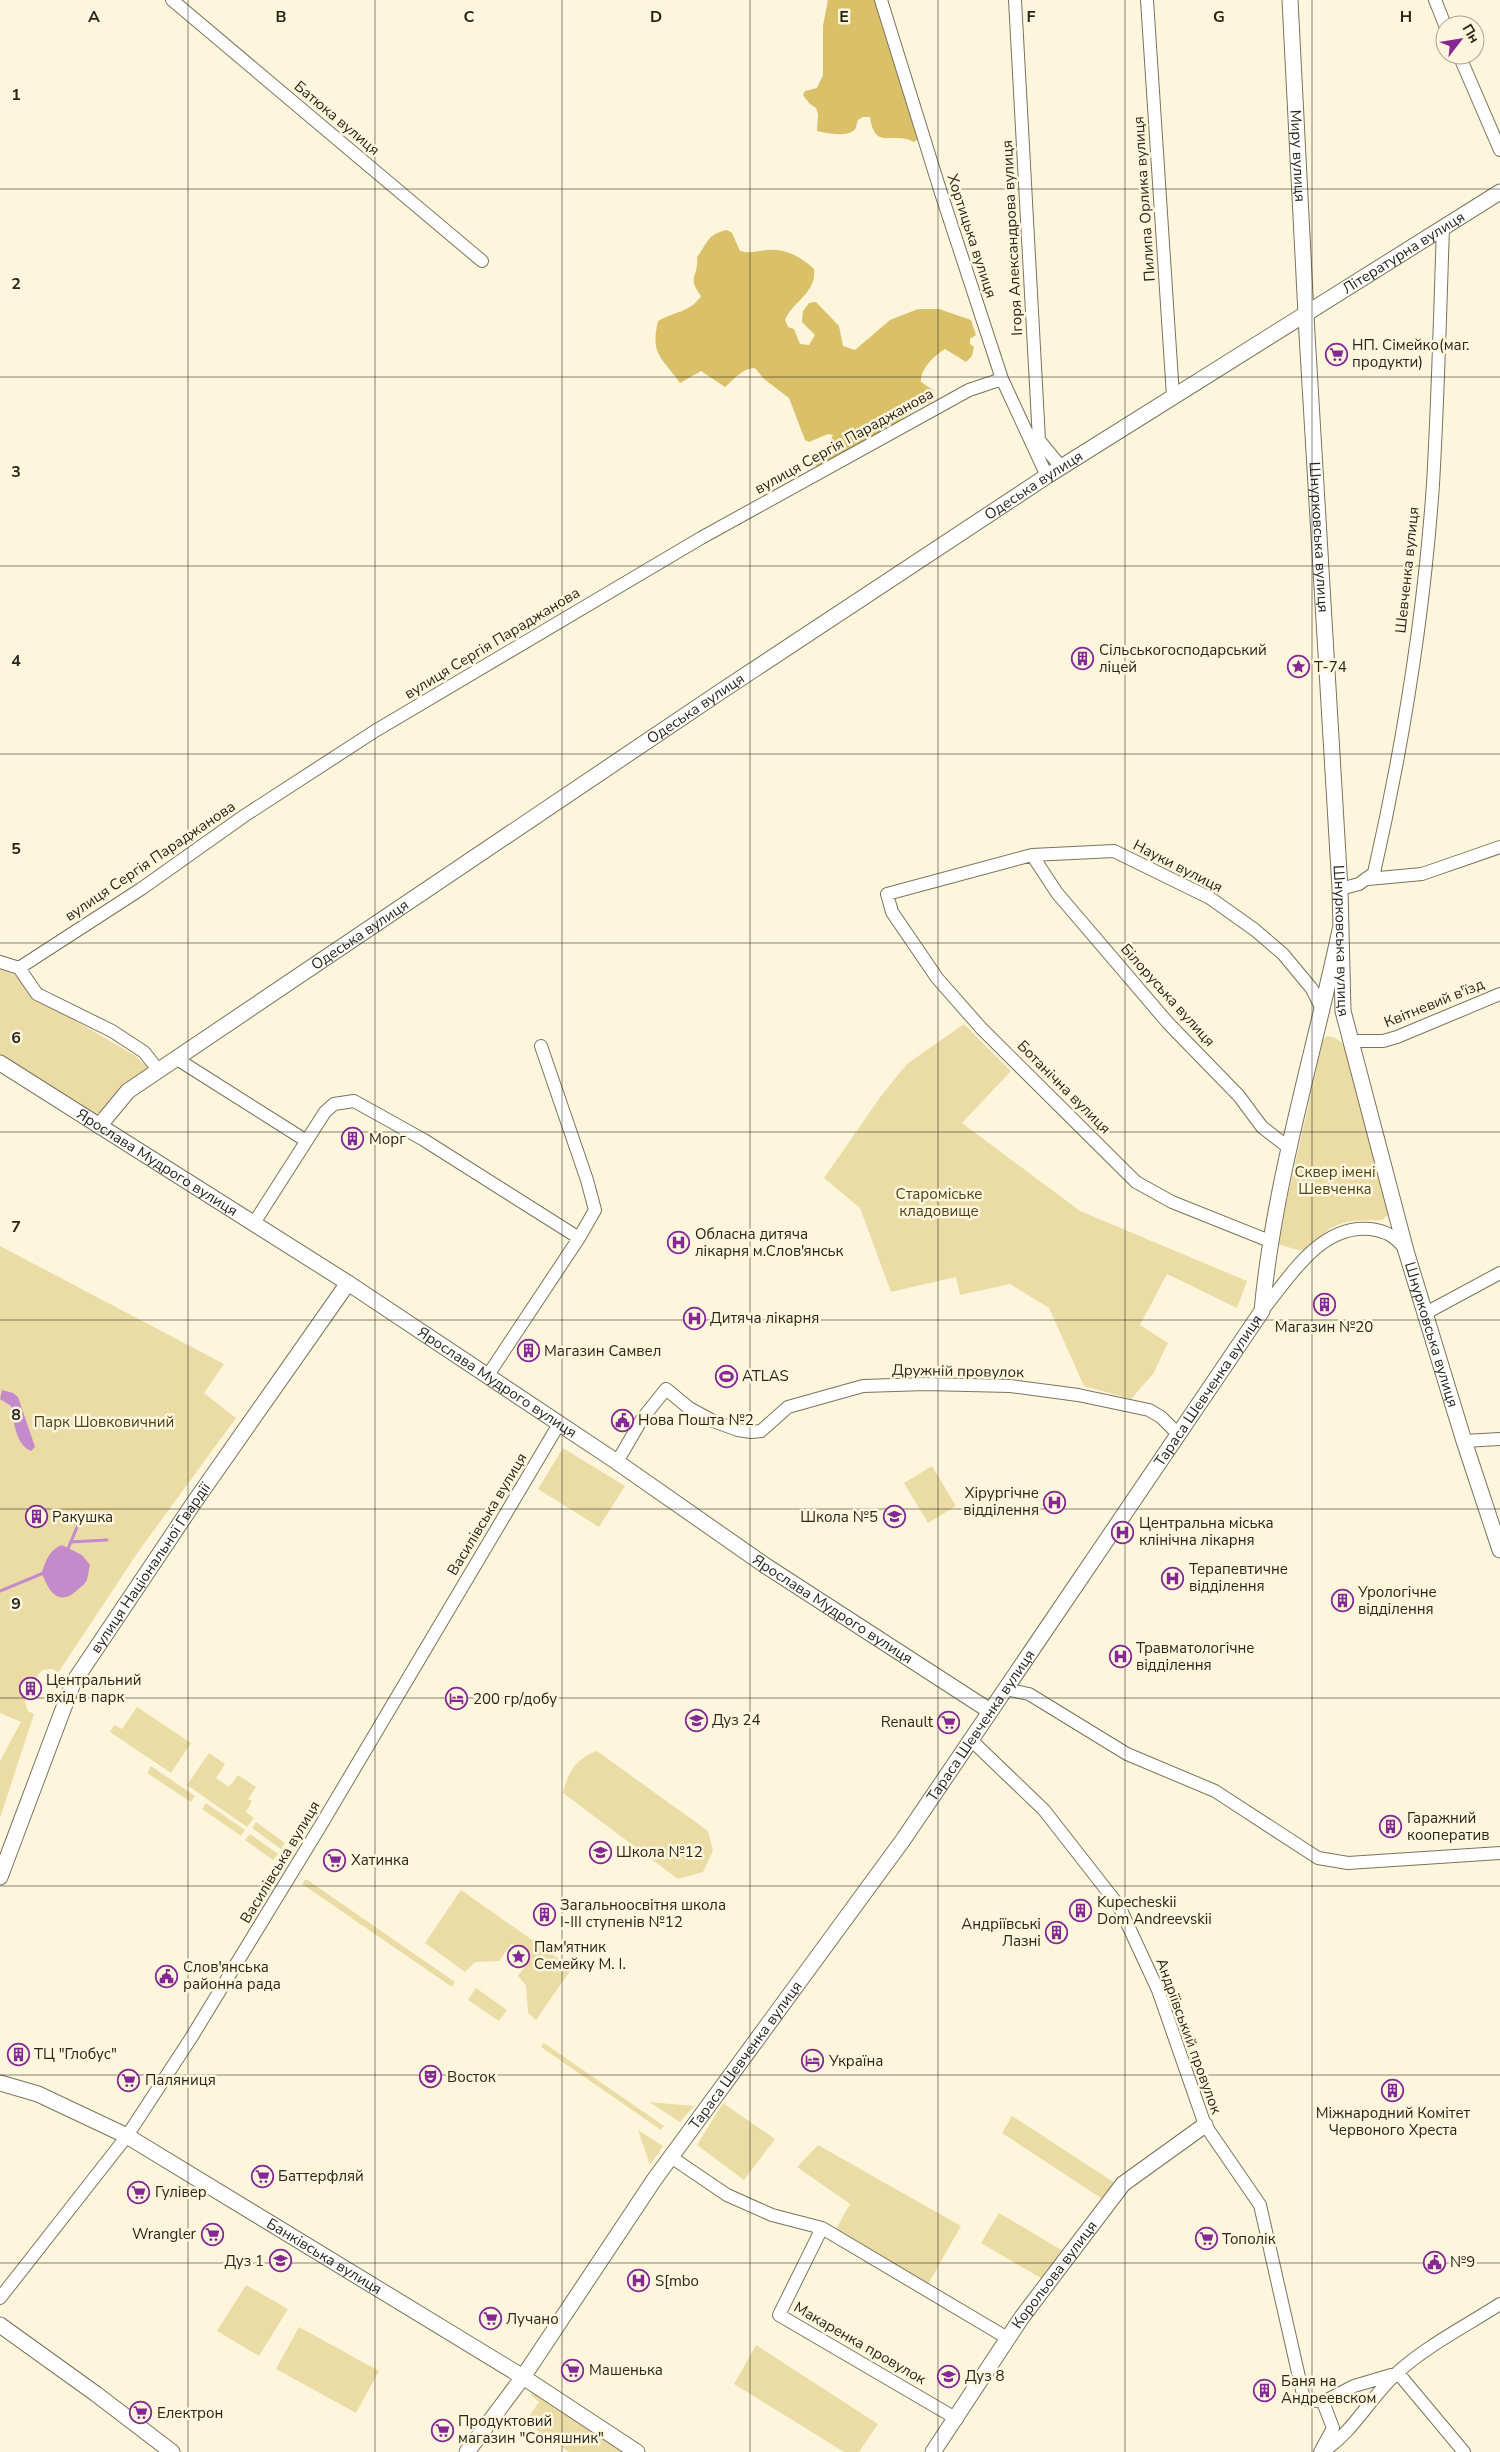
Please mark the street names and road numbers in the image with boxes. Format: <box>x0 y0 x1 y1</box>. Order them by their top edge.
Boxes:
street label: Батюка вулиця <box>290 76 384 160</box>
street label: Миру вулиця <box>1286 109 1310 202</box>
street label: Пилипа Орлика вулиця <box>1128 116 1160 282</box>
street label: Ігоря Александрова вулиця <box>997 140 1027 336</box>
street label: Хортицька вулиця <box>943 171 1001 301</box>
street label: Літературна вулиця <box>1338 207 1468 298</box>
street label: вулиця Сергія Параджанова <box>751 383 937 499</box>
street label: Одеська вулиця <box>981 446 1087 525</box>
street label: Шнурковська вулиця <box>1305 461 1334 613</box>
street label: Шевченка вулиця <box>1390 506 1424 634</box>
street label: вулиця Сергія Параджанова <box>400 582 584 704</box>
street label: Одеська вулиця <box>643 669 748 748</box>
street label: вулиця Сергія Параджанова <box>61 796 239 926</box>
street label: Науки вулиця <box>1130 835 1226 897</box>
street label: Шнурковська вулиця <box>1329 864 1354 1018</box>
street label: Одеська вулиця <box>307 895 412 975</box>
street label: Білоруська вулиця <box>1116 939 1220 1051</box>
street label: Квітневий в'їзд <box>1381 974 1487 1032</box>
street label: Ботанічна вулиця <box>1013 1036 1115 1138</box>
street label: Ярослава Мудрого вулиця <box>73 1104 242 1221</box>
street label: Шнурковська вулиця <box>1400 1259 1463 1410</box>
street label: Тараса Шевченка вулиця <box>1149 1311 1267 1470</box>
street label: Ярослава Мудрого вулиця <box>414 1322 581 1443</box>
street label: Дружній провулок <box>892 1360 1024 1382</box>
street label: Василівська вулиця <box>442 1449 532 1579</box>
street label: вулиця Національної Гвардії <box>86 1478 215 1657</box>
street label: Ярослава Мудрого вулиця <box>749 1550 917 1668</box>
street label: Тараса Шевченка вулиця <box>922 1646 1039 1805</box>
street label: Василівська вулиця <box>235 1797 325 1927</box>
street label: Андріївський провулок <box>1152 1955 1227 2117</box>
street label: Тараса Шевченка вулиця <box>684 1977 807 2133</box>
street label: Банківська вулиця <box>263 2213 386 2299</box>
street label: Корольова вулиця <box>1007 2216 1102 2333</box>
street label: Макаренка провулок <box>790 2297 930 2389</box>

